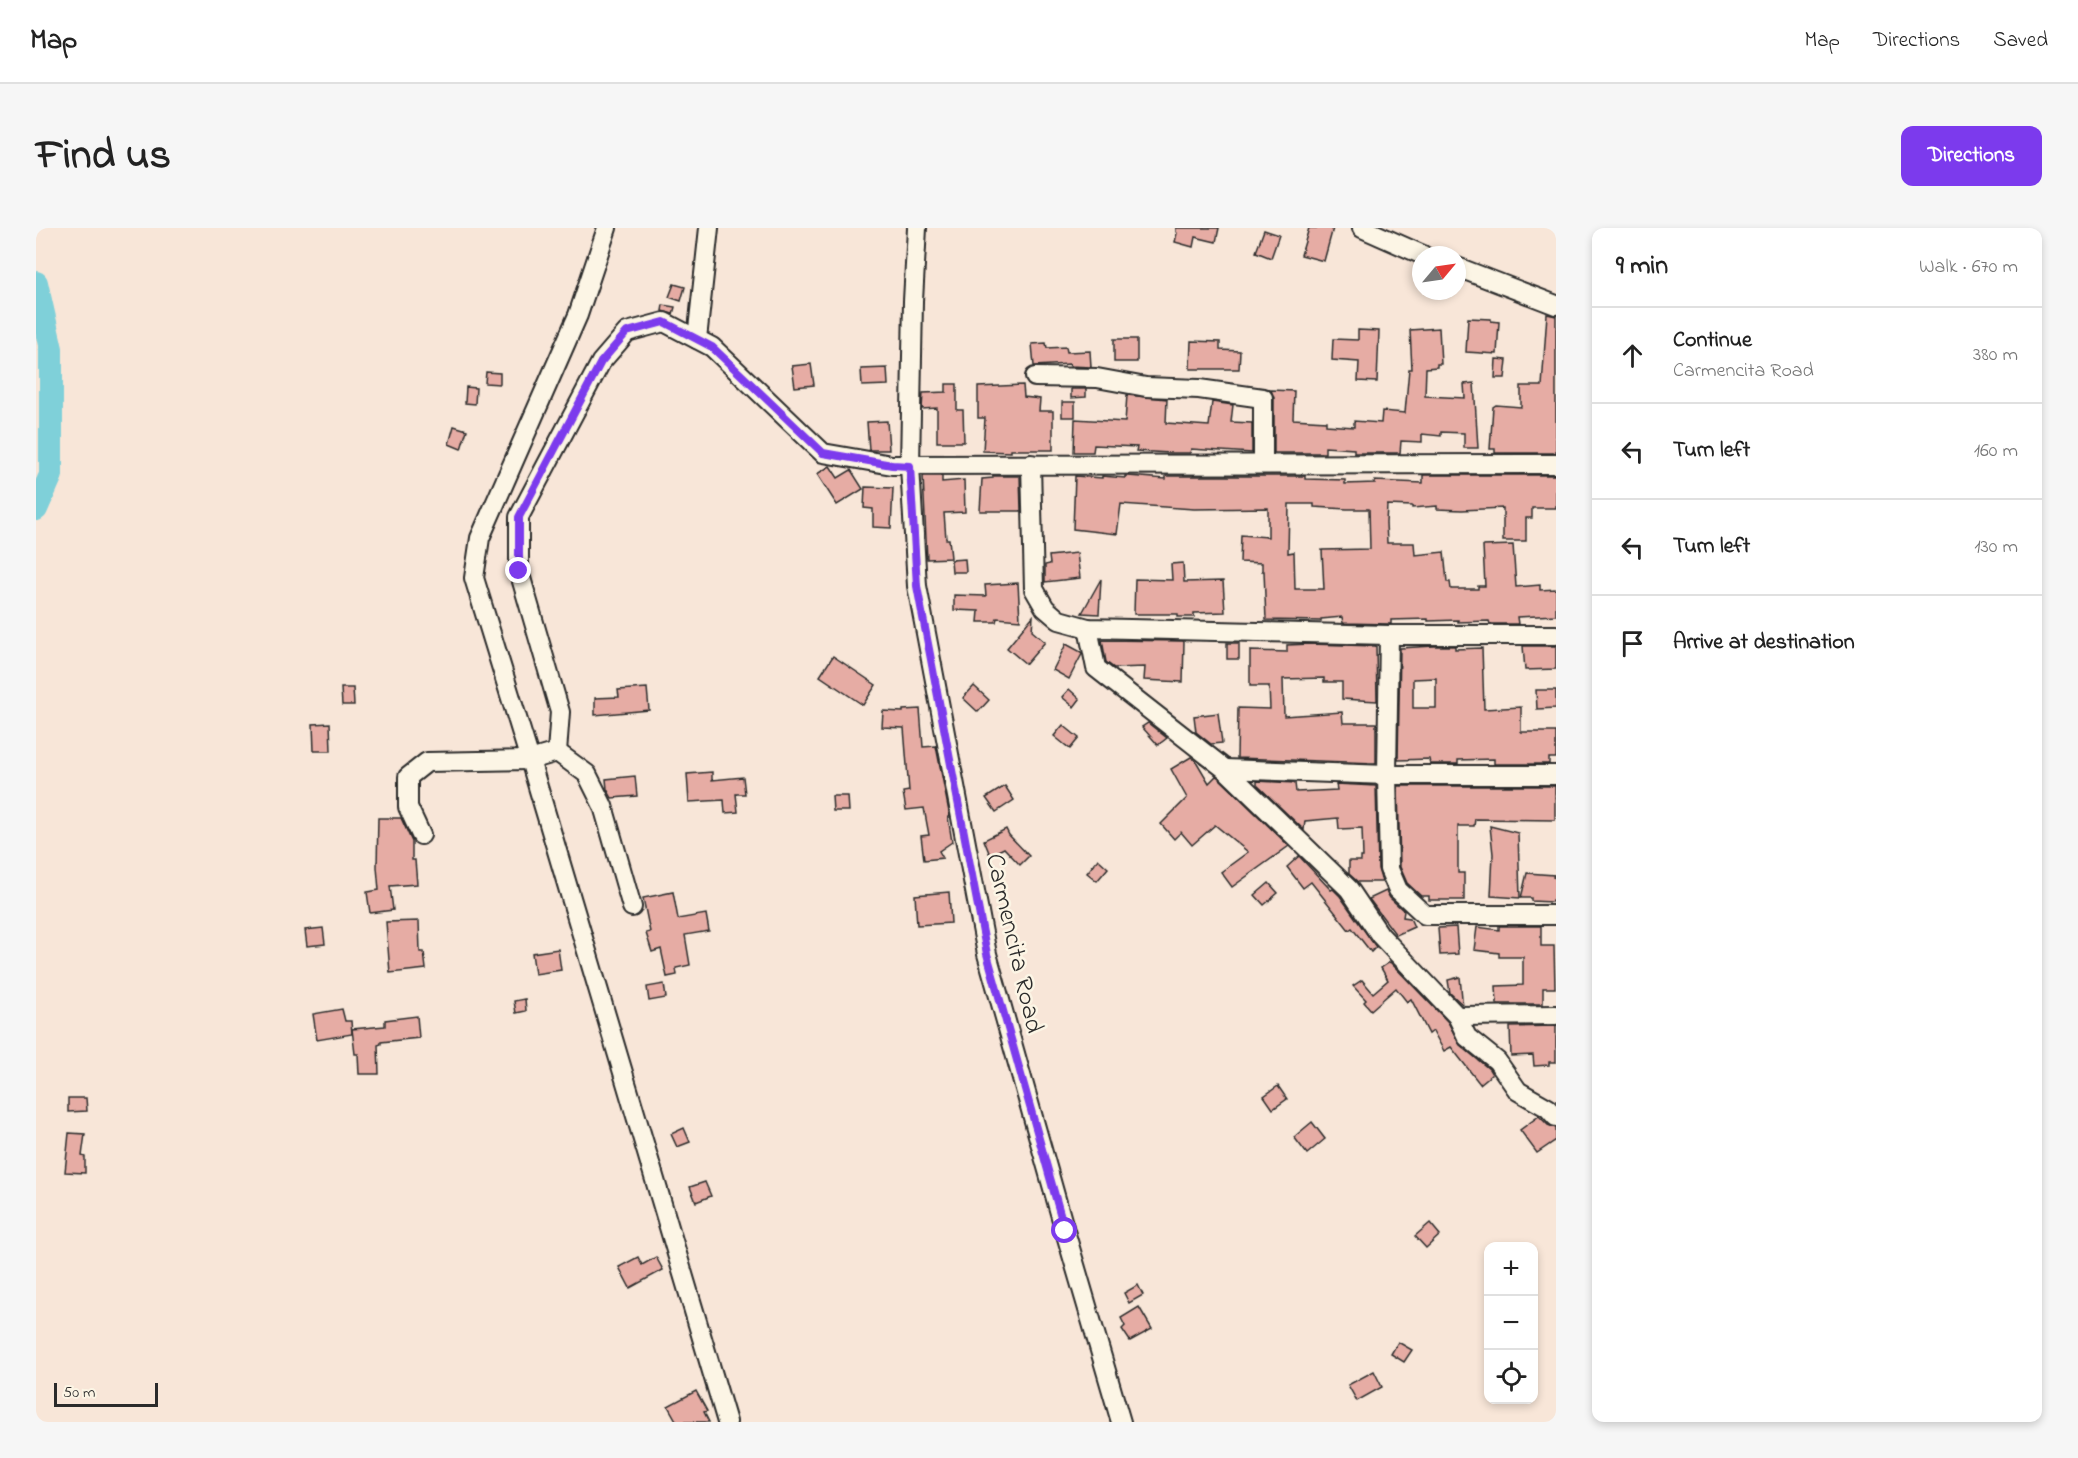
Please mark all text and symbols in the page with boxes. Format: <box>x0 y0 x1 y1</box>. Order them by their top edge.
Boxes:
text: Map <box>30 21 77 62</box>
text: Map <box>1804 26 1840 56</box>
text: Directions <box>1873 26 1960 56</box>
text: Saved <box>1993 26 2048 56</box>
text: Find us <box>36 126 171 187</box>
button: Directions <box>1901 126 2042 186</box>
north arrow <box>1412 246 1466 300</box>
text: 9 min <box>1616 248 1668 286</box>
text: Walk · 670 m <box>1919 253 2018 282</box>
text: Continue <box>1673 325 1752 357</box>
icon: ahead <box>1616 339 1649 372</box>
text: 380 m <box>1973 341 2018 370</box>
text: Carmencita Road <box>1673 357 1814 386</box>
icon: left <box>1616 435 1649 468</box>
text: Turn left <box>1673 435 1750 467</box>
text: 160 m <box>1974 437 2018 466</box>
icon: left <box>1616 531 1649 564</box>
text: Turn left <box>1673 531 1750 563</box>
text: 130 m <box>1974 533 2018 562</box>
route end <box>505 557 531 583</box>
icon: arrive <box>1616 627 1649 660</box>
text: Arrive at destination <box>1673 627 1855 659</box>
street label: Carmencita Road <box>974 850 1052 1038</box>
route start <box>1051 1217 1077 1243</box>
map controls <box>1484 1242 1538 1404</box>
button: + <box>1484 1242 1538 1296</box>
button: − <box>1484 1296 1538 1350</box>
button: locate <box>1484 1350 1538 1404</box>
scale bar <box>54 1380 158 1408</box>
text: 50 m <box>63 1381 95 1405</box>

